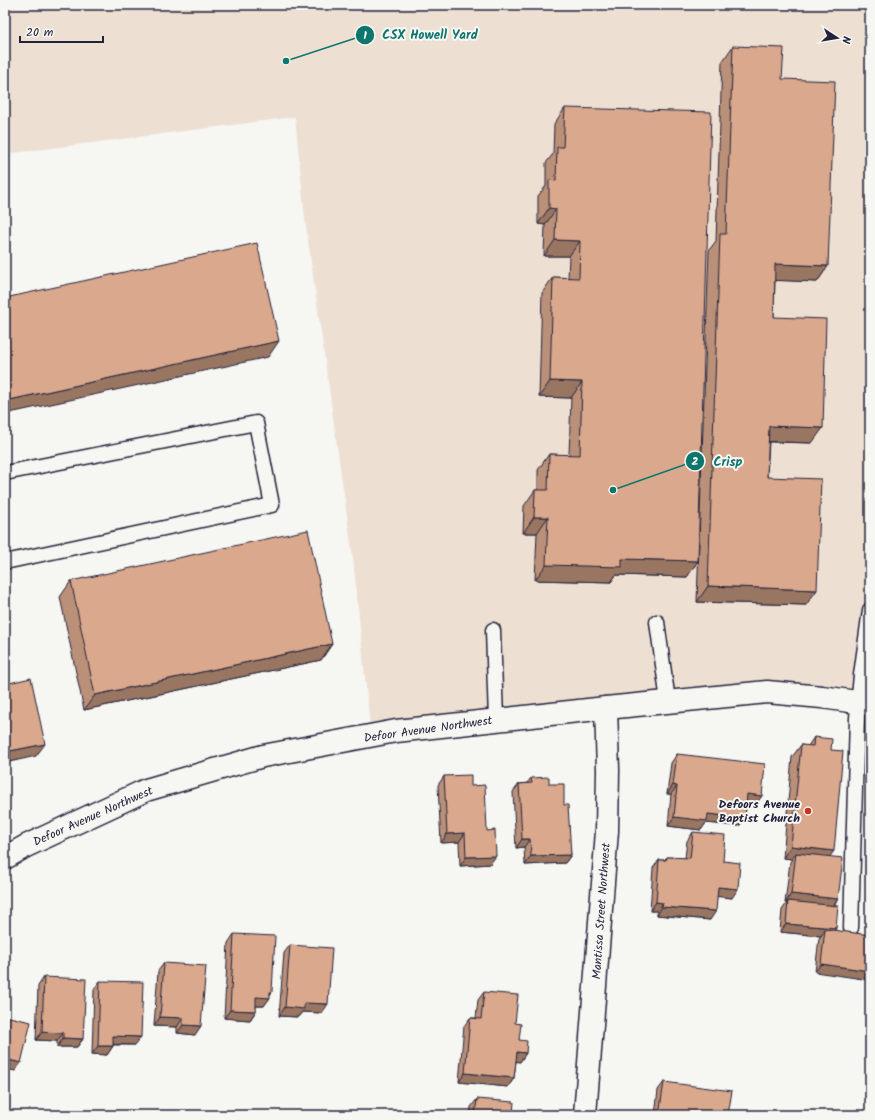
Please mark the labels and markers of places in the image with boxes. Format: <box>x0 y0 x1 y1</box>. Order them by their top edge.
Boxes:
callout: CSX Howell Yard <box>355 22 486 47</box>
callout: Crisp <box>685 449 750 474</box>
place label: Defoors Avenue Baptist Church <box>719 795 800 828</box>
marker: Defoors Avenue Baptist Church <box>803 806 813 816</box>

